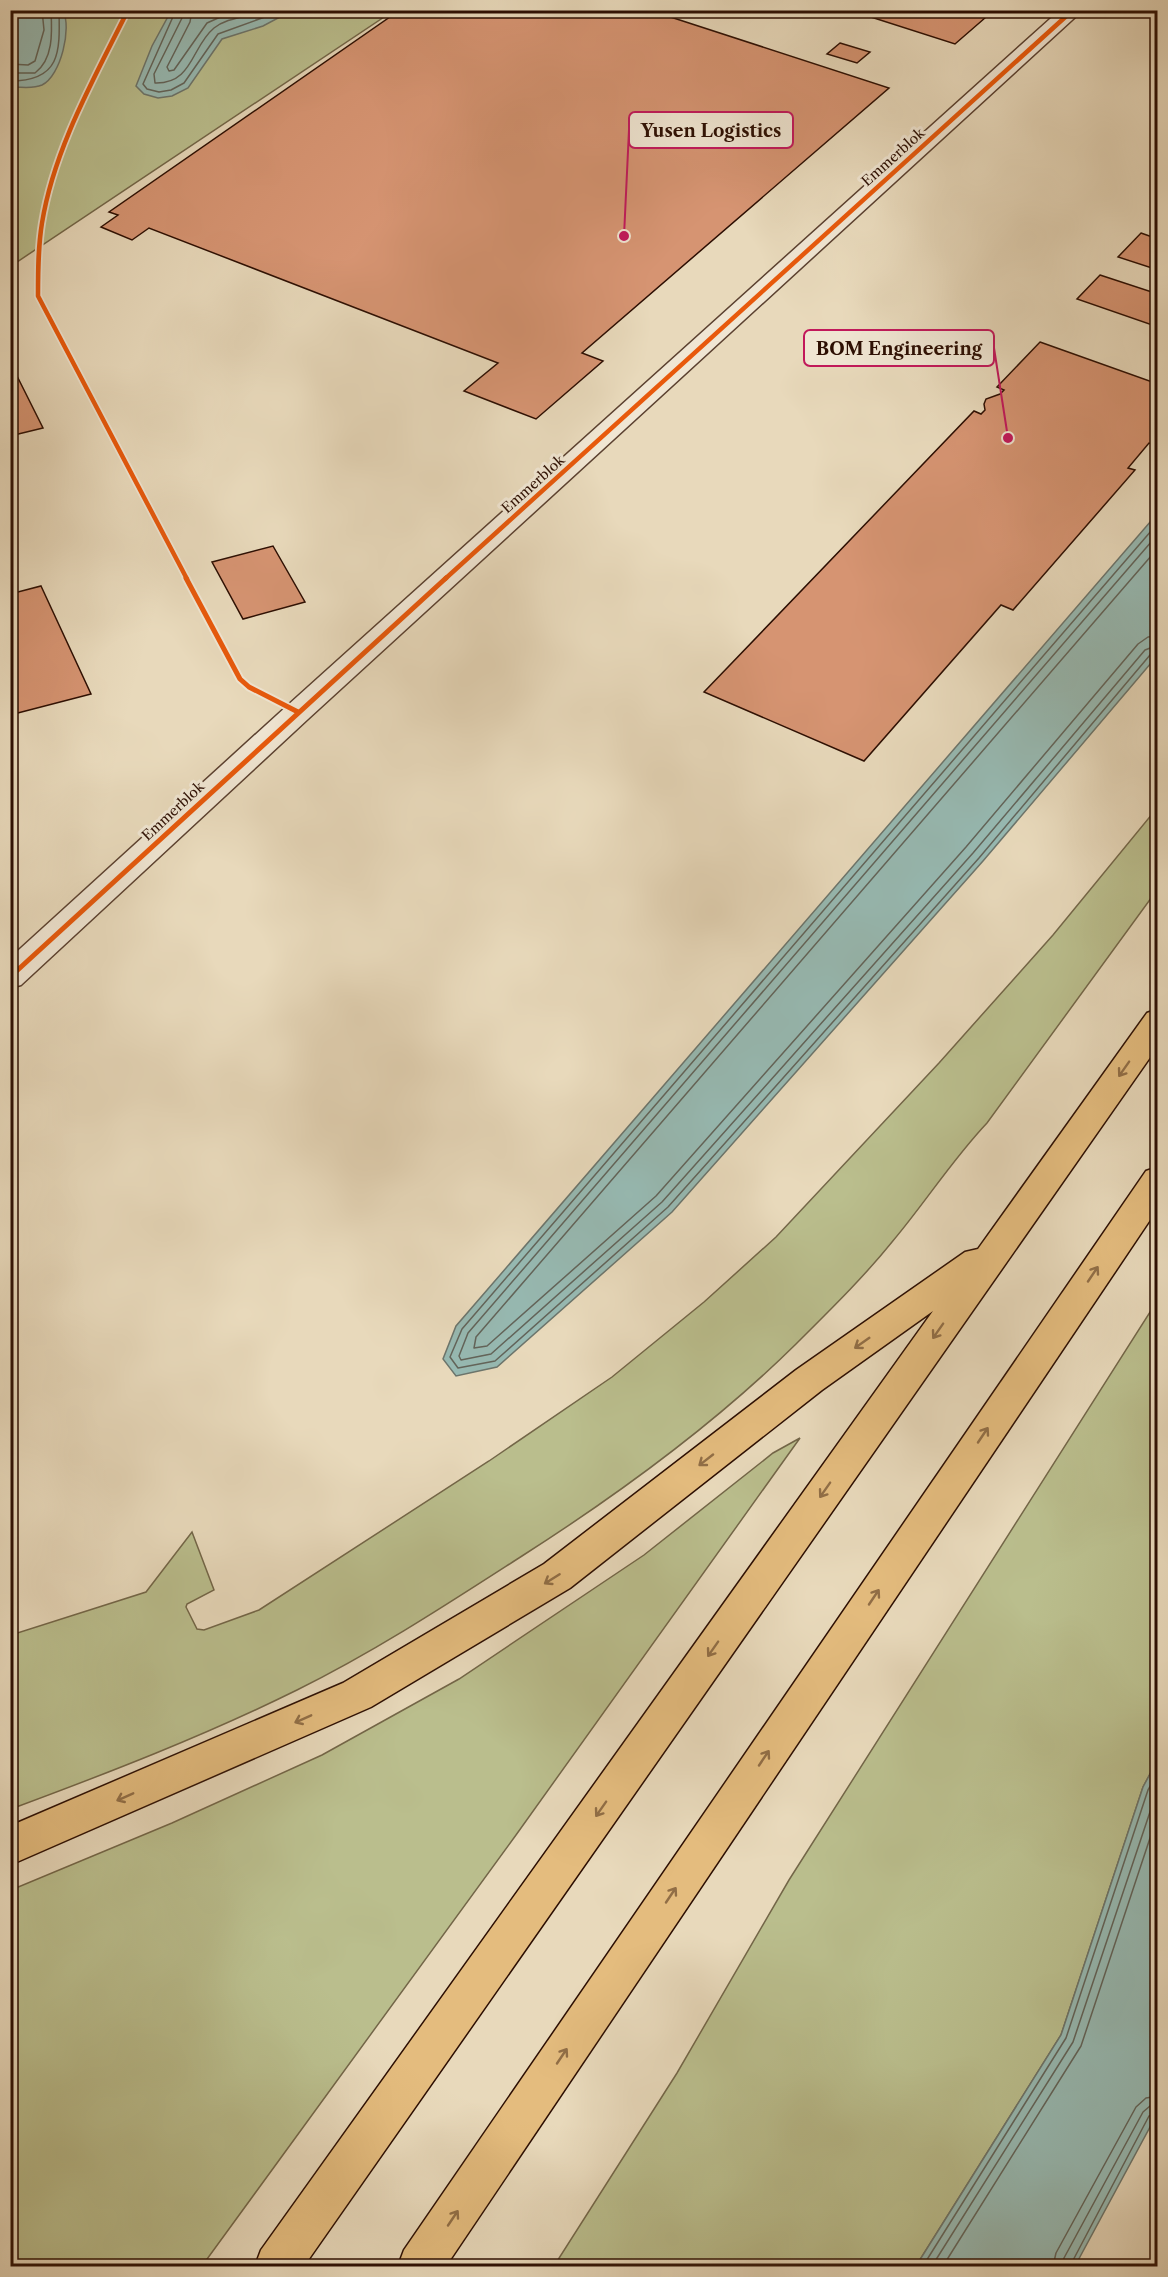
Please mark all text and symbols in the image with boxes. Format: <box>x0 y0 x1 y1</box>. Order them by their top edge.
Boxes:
callout: Yusen Logistics <box>629 112 793 148</box>
text: Yusen Logistics <box>640 120 781 142</box>
street label: Emmerblok <box>858 123 929 190</box>
callout: BOM Engineering <box>804 330 994 366</box>
text: BOM Engineering <box>816 338 983 360</box>
street label: Emmerblok <box>498 450 569 517</box>
street label: Emmerblok <box>138 777 209 844</box>
one-way arrow <box>1117 1060 1130 1076</box>
one-way arrow <box>1087 1267 1099 1283</box>
one-way arrow <box>932 1322 944 1338</box>
one-way arrow <box>854 1337 871 1349</box>
one-way arrow <box>977 1427 990 1444</box>
one-way arrow <box>699 1453 715 1466</box>
one-way arrow <box>819 1481 831 1498</box>
one-way arrow <box>544 1573 561 1585</box>
one-way arrow <box>868 1589 880 1605</box>
one-way arrow <box>707 1641 719 1657</box>
one-way arrow <box>295 1714 313 1725</box>
one-way arrow <box>758 1750 770 1766</box>
one-way arrow <box>116 1792 134 1804</box>
one-way arrow <box>595 1800 607 1816</box>
one-way arrow <box>665 1887 677 1903</box>
one-way arrow <box>556 2049 568 2065</box>
one-way arrow <box>447 2210 459 2227</box>

